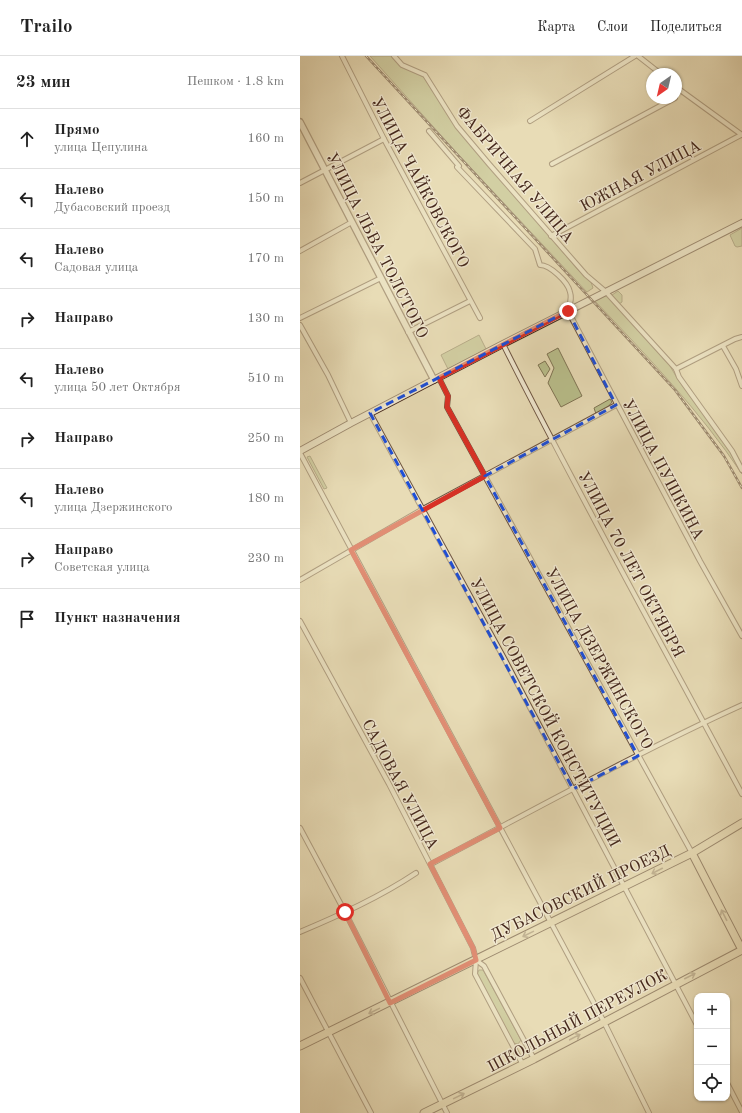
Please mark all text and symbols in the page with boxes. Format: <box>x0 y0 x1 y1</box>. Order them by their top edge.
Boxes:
text: Trailo <box>20 18 73 37</box>
text: Карта <box>537 20 575 34</box>
text: Слои <box>597 20 628 34</box>
text: Поделиться <box>650 20 722 34</box>
north arrow <box>646 68 682 104</box>
text: 23 мин <box>16 74 71 91</box>
text: Пешком · 1.8 km <box>187 75 284 88</box>
street label: УЛИЦА ЧАЙКОВСКОГО <box>367 93 475 271</box>
street label: ФАБРИЧНАЯ УЛИЦА <box>453 104 576 247</box>
text: Прямо <box>54 123 100 138</box>
icon: ahead <box>16 128 38 150</box>
text: 160 m <box>247 132 284 145</box>
street label: ЮЖНАЯ УЛИЦА <box>578 138 704 215</box>
text: улица Цепулина <box>54 141 148 154</box>
street label: УЛИЦА ЛЬВА ТОЛСТОГО <box>322 151 430 341</box>
text: Налево <box>54 183 104 198</box>
icon: left <box>16 188 38 210</box>
text: 150 m <box>247 192 284 205</box>
text: Дубасовский проезд <box>54 201 170 214</box>
text: Налево <box>54 243 104 258</box>
icon: left <box>16 248 38 270</box>
text: 170 m <box>247 252 284 265</box>
text: Садовая улица <box>54 261 138 274</box>
route end <box>559 302 577 320</box>
icon: right <box>16 308 38 330</box>
text: Направо <box>54 311 113 326</box>
text: 130 m <box>247 312 284 325</box>
text: Налево <box>54 363 104 378</box>
icon: left <box>16 368 38 390</box>
text: 510 m <box>247 372 284 385</box>
text: улица 50 лет Октября <box>54 381 180 394</box>
street label: УЛИЦА ПУШКИНА <box>618 397 706 543</box>
icon: right <box>16 428 38 450</box>
text: Направо <box>54 431 113 446</box>
text: 250 m <box>247 432 284 445</box>
street label: УЛИЦА 70 ЛЕТ ОКТЯБРЯ <box>574 469 686 661</box>
text: Налево <box>54 483 104 498</box>
icon: left <box>16 488 38 510</box>
text: 180 m <box>247 492 284 505</box>
text: улица Дзержинского <box>54 501 172 514</box>
text: Направо <box>54 543 113 558</box>
icon: right <box>16 548 38 570</box>
text: 230 m <box>247 552 284 565</box>
text: Советская улица <box>54 561 150 574</box>
street label: УЛИЦА ДЗЕРЖИНСКОГО <box>542 565 655 753</box>
street label: УЛИЦА СОВЕТСКОЙ КОНСТИТУЦИИ <box>466 574 626 850</box>
icon: arrive <box>16 608 38 630</box>
text: Пункт назначения <box>54 611 181 626</box>
street label: САДОВАЯ УЛИЦА <box>358 717 440 853</box>
street label: ДУБАСОВСКИЙ ПРОЕЗД <box>487 840 673 944</box>
one-way arrow <box>651 867 663 875</box>
route start <box>336 903 354 921</box>
one-way arrow <box>720 910 727 922</box>
one-way arrow <box>522 931 534 938</box>
street label: ШКОЛЬНЫЙ ПЕРЕУЛОК <box>484 964 671 1076</box>
one-way arrow <box>684 972 696 980</box>
map controls <box>694 993 730 1101</box>
button: + <box>694 993 730 1029</box>
one-way arrow <box>368 1008 380 1015</box>
button: − <box>694 1029 730 1065</box>
one-way arrow <box>569 1033 581 1041</box>
button: locate <box>694 1065 730 1101</box>
one-way arrow <box>453 1092 465 1099</box>

